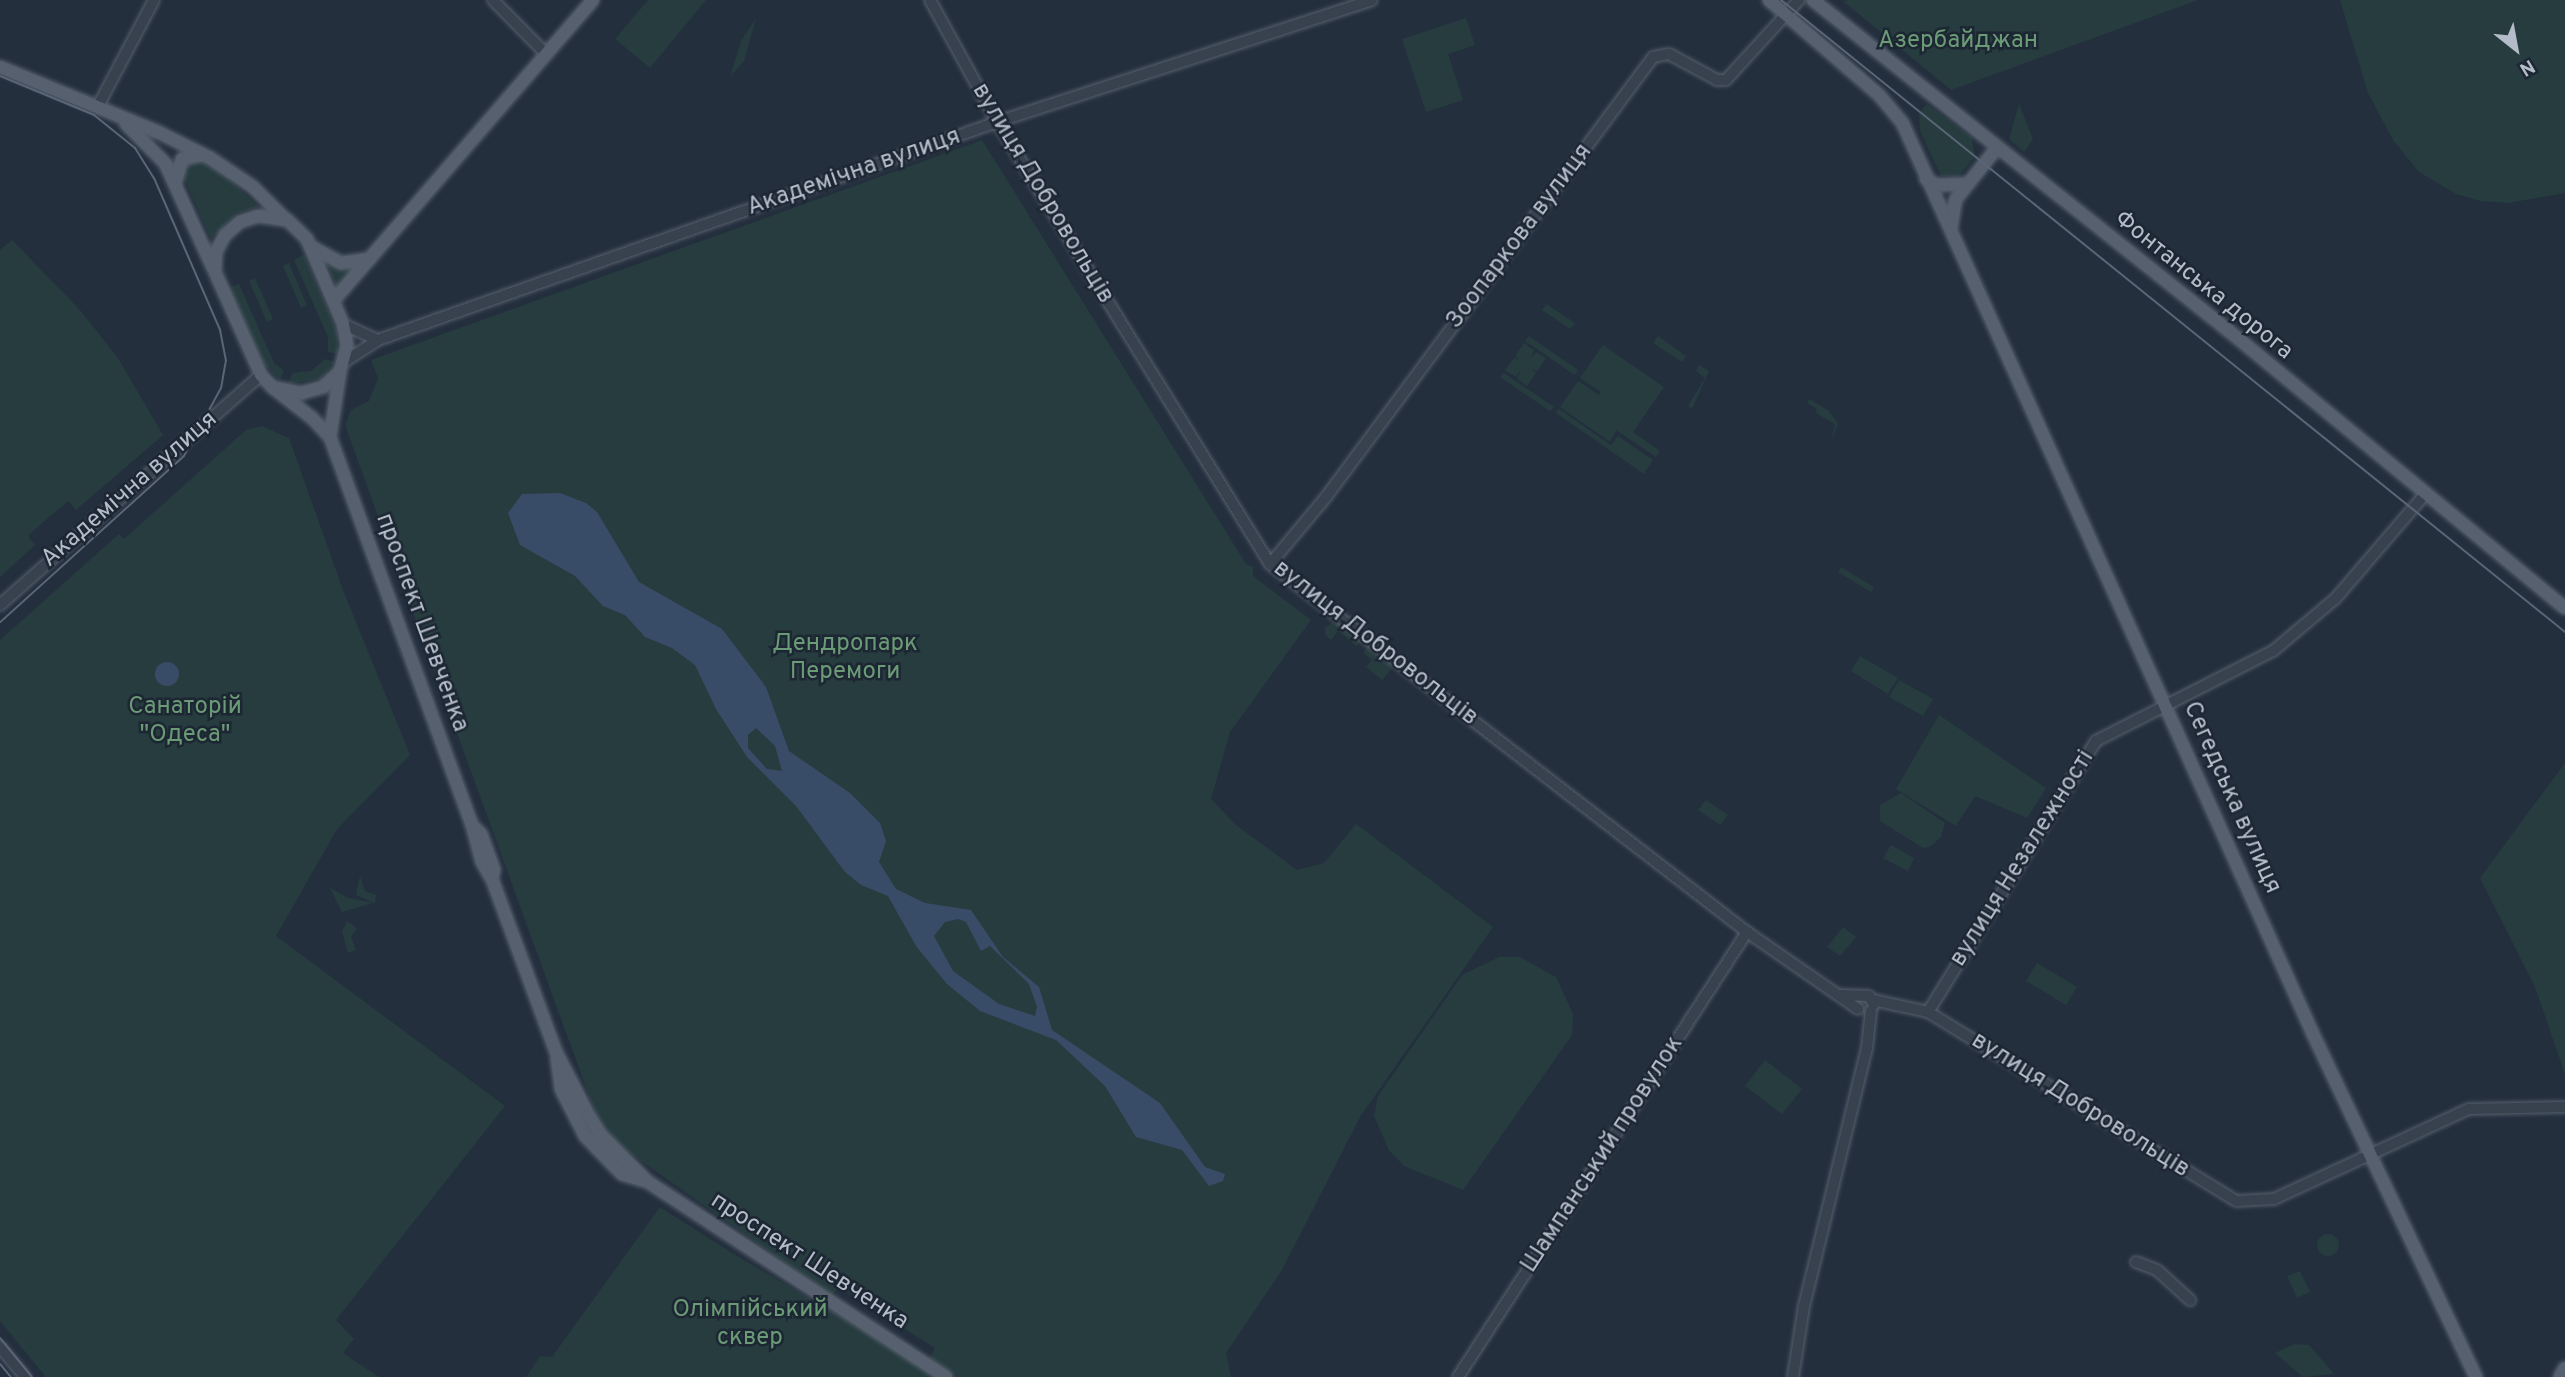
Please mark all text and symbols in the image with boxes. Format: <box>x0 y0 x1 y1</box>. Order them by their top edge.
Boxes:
north arrow <box>2481 14 2551 84</box>
park label: Азербайджан <box>1878 28 2038 56</box>
text: N <box>2515 53 2539 81</box>
street label: вулиця Добровольців <box>965 79 1119 309</box>
street label: Академічна вулиця <box>744 123 964 223</box>
street label: Зоопаркова вулиця <box>1441 139 1599 335</box>
street label: Фонтанська дорога <box>2108 205 2298 367</box>
street label: Академічна вулиця <box>36 406 224 574</box>
street label: проспект Шевченка <box>368 510 474 736</box>
street label: вулиця Добровольців <box>1267 555 1483 733</box>
park label: Дендропарк Перемоги <box>772 631 918 687</box>
park label: Санаторій "Одеса" <box>128 694 242 750</box>
street label: Сегедська вулиця <box>2176 698 2286 898</box>
street label: вулиця Незалежності <box>1945 746 2101 972</box>
street label: вулиця Добровольців <box>1966 1027 2194 1185</box>
street label: Шампанський провулок <box>1516 1031 1690 1279</box>
street label: проспект Шевченка <box>705 1187 913 1337</box>
park label: Олімпійський сквер <box>672 1297 828 1353</box>

